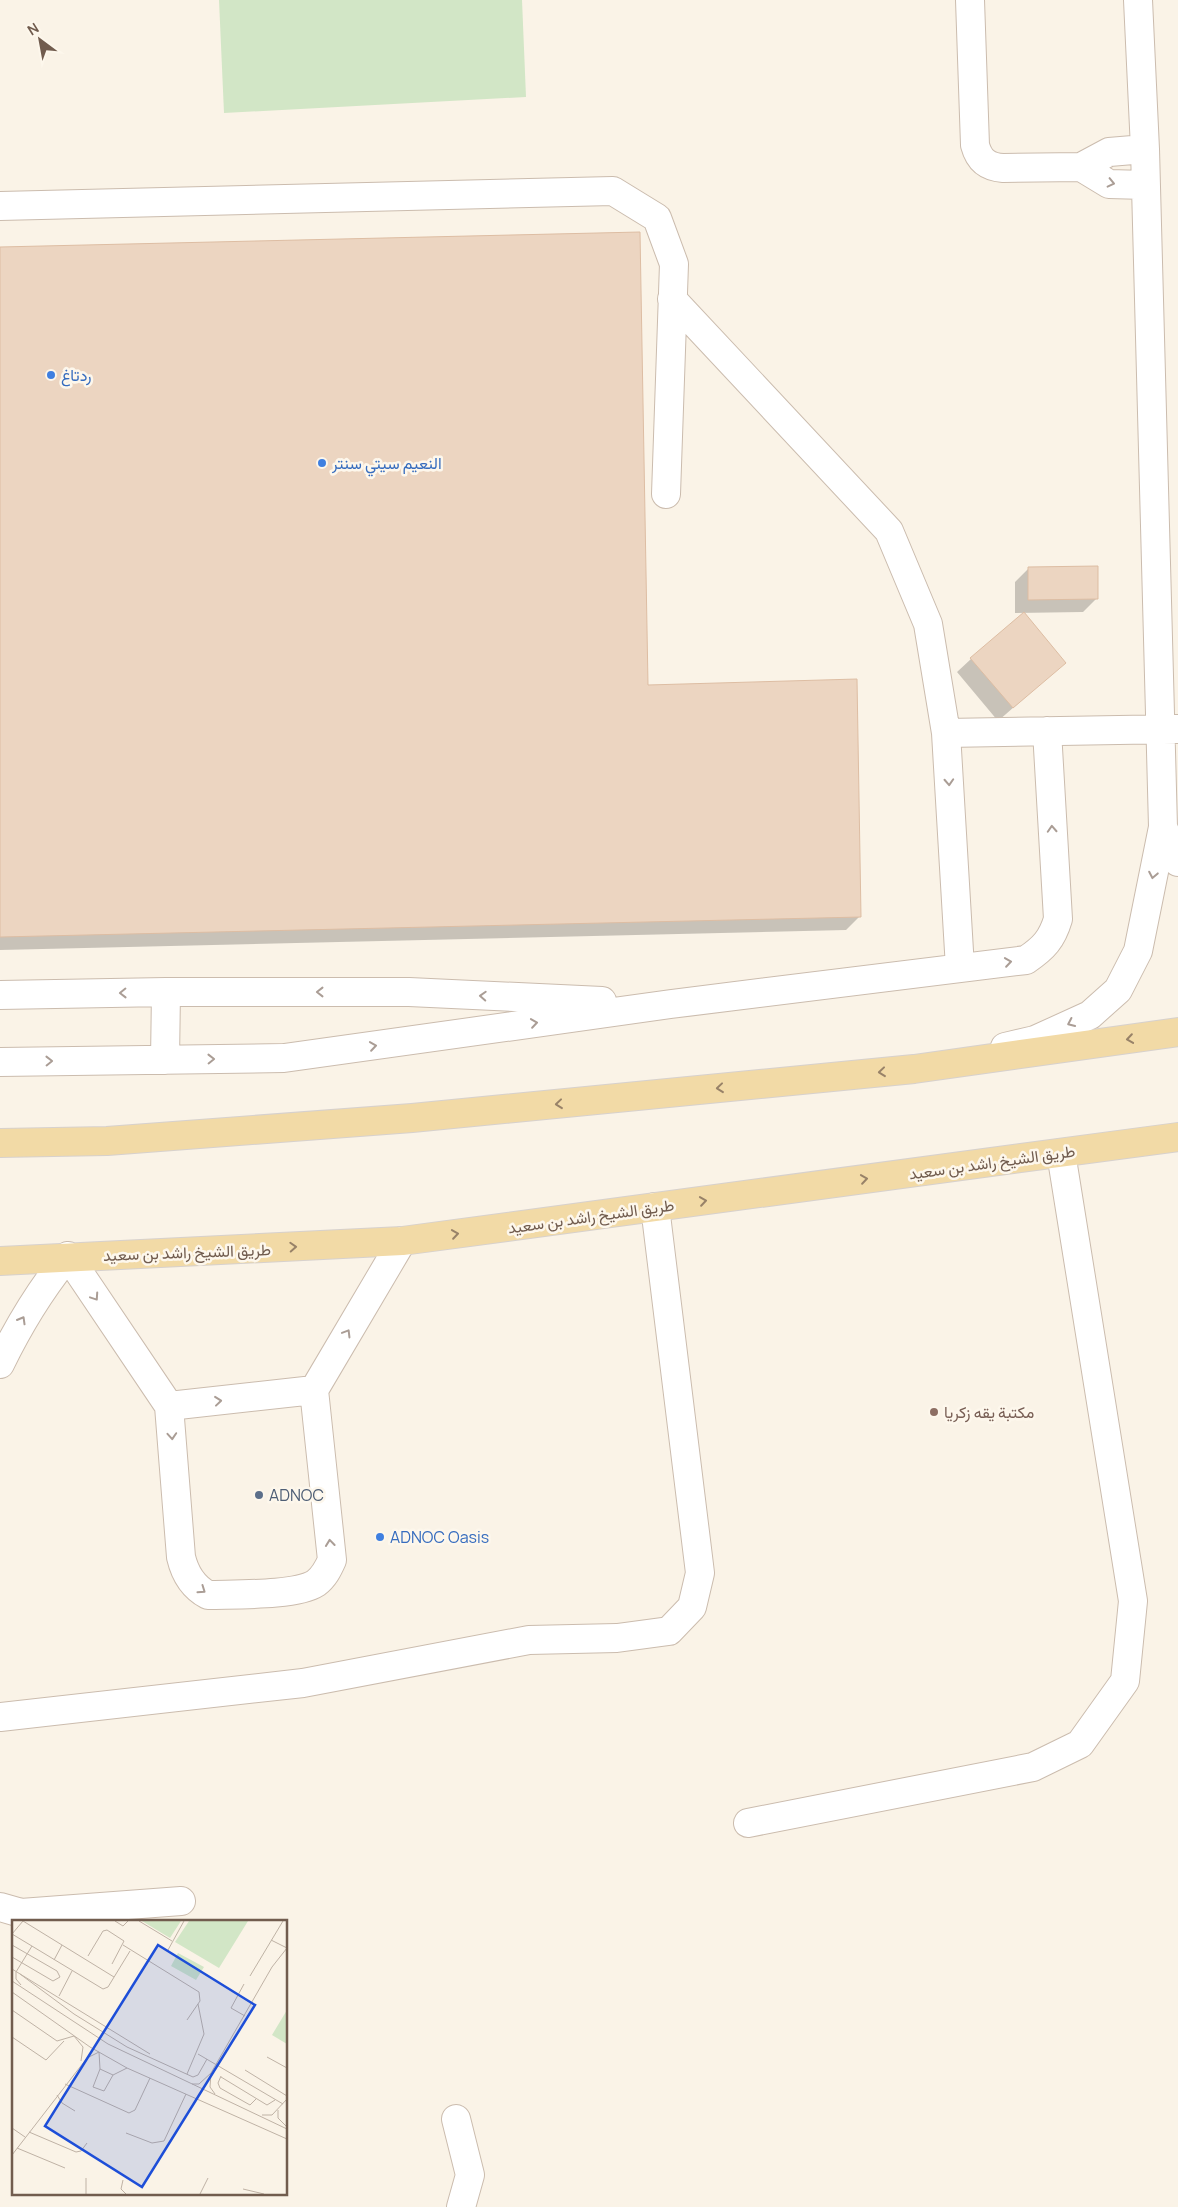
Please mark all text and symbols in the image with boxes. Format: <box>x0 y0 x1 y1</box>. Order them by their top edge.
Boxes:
north arrow <box>15 15 65 65</box>
text: N <box>24 18 42 39</box>
one-way arrow <box>1107 177 1116 188</box>
place label: ردتاغ <box>61 364 92 387</box>
marker: ردتاغ <box>45 369 57 381</box>
place label: النعيم سيتي سنتر <box>331 452 442 477</box>
marker: النعيم سيتي سنتر <box>316 457 328 469</box>
one-way arrow <box>944 778 955 786</box>
one-way arrow <box>1047 824 1058 832</box>
one-way arrow <box>1148 870 1159 879</box>
one-way arrow <box>1005 957 1013 968</box>
one-way arrow <box>119 987 127 998</box>
one-way arrow <box>316 987 324 997</box>
one-way arrow <box>479 990 487 1001</box>
one-way arrow <box>1067 1017 1076 1028</box>
one-way arrow <box>529 1019 538 1029</box>
one-way arrow <box>1125 1033 1133 1044</box>
one-way arrow <box>369 1041 377 1052</box>
one-way arrow <box>208 1054 215 1064</box>
one-way arrow <box>45 1056 53 1066</box>
one-way arrow <box>878 1067 886 1078</box>
one-way arrow <box>716 1082 724 1093</box>
one-way arrow <box>554 1098 562 1109</box>
street label: طريق الشيخ راشد بن سعيد <box>907 1139 1077 1186</box>
one-way arrow <box>860 1174 868 1185</box>
street label: طريق الشيخ راشد بن سعيد <box>506 1193 676 1240</box>
one-way arrow <box>699 1196 707 1206</box>
one-way arrow <box>452 1229 460 1240</box>
street label: طريق الشيخ راشد بن سعيد <box>103 1238 271 1267</box>
one-way arrow <box>290 1242 298 1252</box>
one-way arrow <box>89 1291 98 1300</box>
one-way arrow <box>16 1317 26 1326</box>
one-way arrow <box>341 1330 351 1339</box>
one-way arrow <box>214 1396 222 1407</box>
place label: مكتبة يقه زكريا <box>944 1401 1034 1423</box>
marker: مكتبة يقه زكريا <box>928 1406 940 1418</box>
one-way arrow <box>166 1432 177 1440</box>
place label: ADNOC <box>269 1484 324 1506</box>
marker: ADNOC <box>253 1489 265 1501</box>
place label: ADNOC Oasis <box>390 1526 489 1548</box>
marker: ADNOC Oasis <box>374 1531 386 1543</box>
one-way arrow <box>325 1539 336 1547</box>
one-way arrow <box>196 1584 206 1593</box>
inset map <box>12 1920 288 2194</box>

